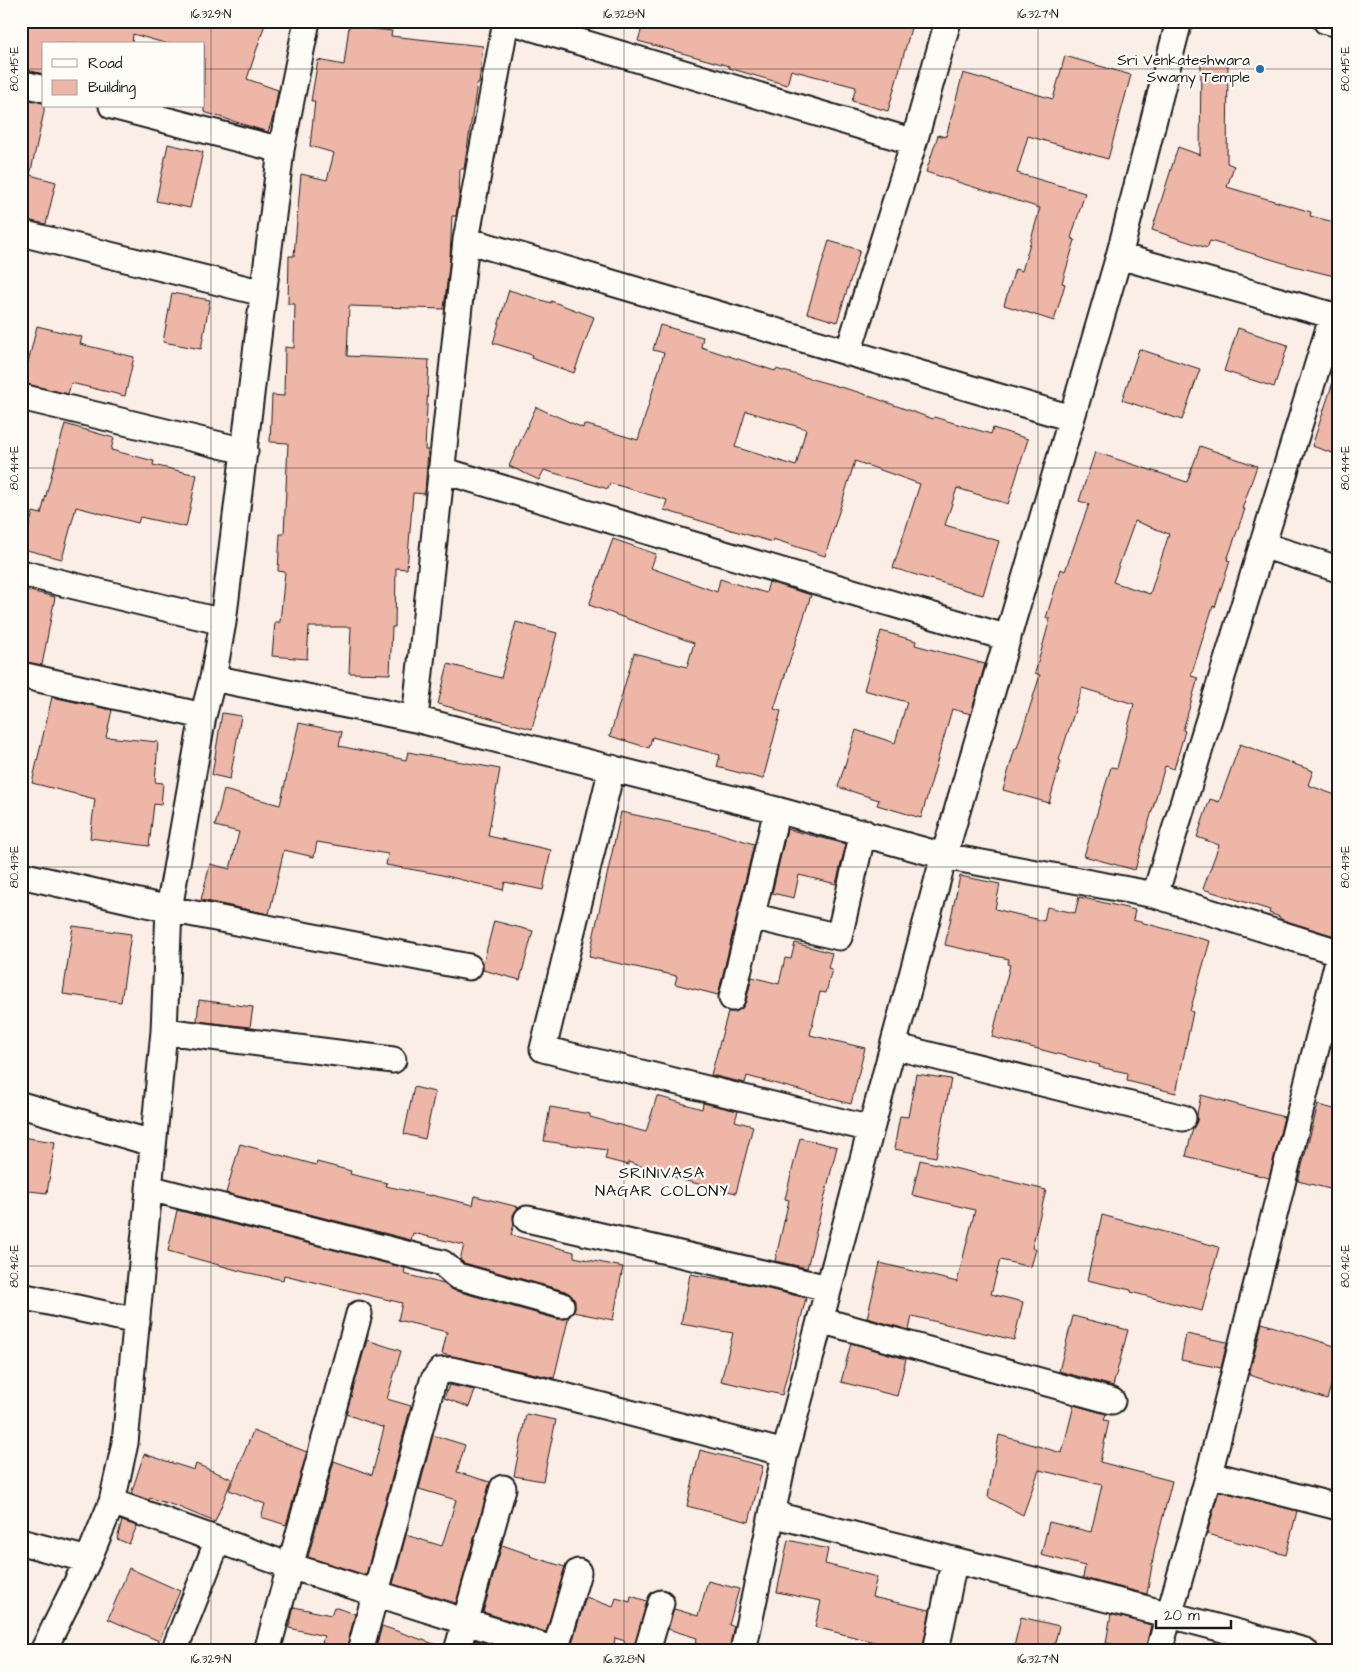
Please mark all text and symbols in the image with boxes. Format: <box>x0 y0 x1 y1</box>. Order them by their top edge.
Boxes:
text: 16.329°N <box>191 6 232 23</box>
text: 16.328°N <box>603 6 645 23</box>
text: 16.327°N <box>1017 6 1059 23</box>
legend <box>42 42 205 108</box>
text: 80.415°E <box>6 47 23 91</box>
text: 80.415°E <box>1337 47 1354 91</box>
place label: Sri Venkateshwara Swamy Temple <box>1117 50 1250 89</box>
text: Road <box>88 53 123 74</box>
marker: Sri Venkateshwara Swamy Temple <box>1254 63 1266 75</box>
text: Building <box>88 77 136 99</box>
text: 80.414°E <box>6 446 23 490</box>
text: 80.414°E <box>1337 446 1354 490</box>
text: 80.413°E <box>6 846 23 888</box>
text: 80.413°E <box>1337 846 1354 888</box>
district label: SRINIVASA NAGAR COLONY <box>595 1162 729 1202</box>
text: 80.412°E <box>6 1244 23 1288</box>
text: 80.412°E <box>1337 1244 1354 1288</box>
scale bar <box>1156 1597 1232 1629</box>
text: 20 m <box>1164 1605 1200 1626</box>
text: 16.329°N <box>191 1651 232 1668</box>
text: 16.328°N <box>603 1651 645 1668</box>
text: 16.327°N <box>1017 1651 1059 1668</box>

